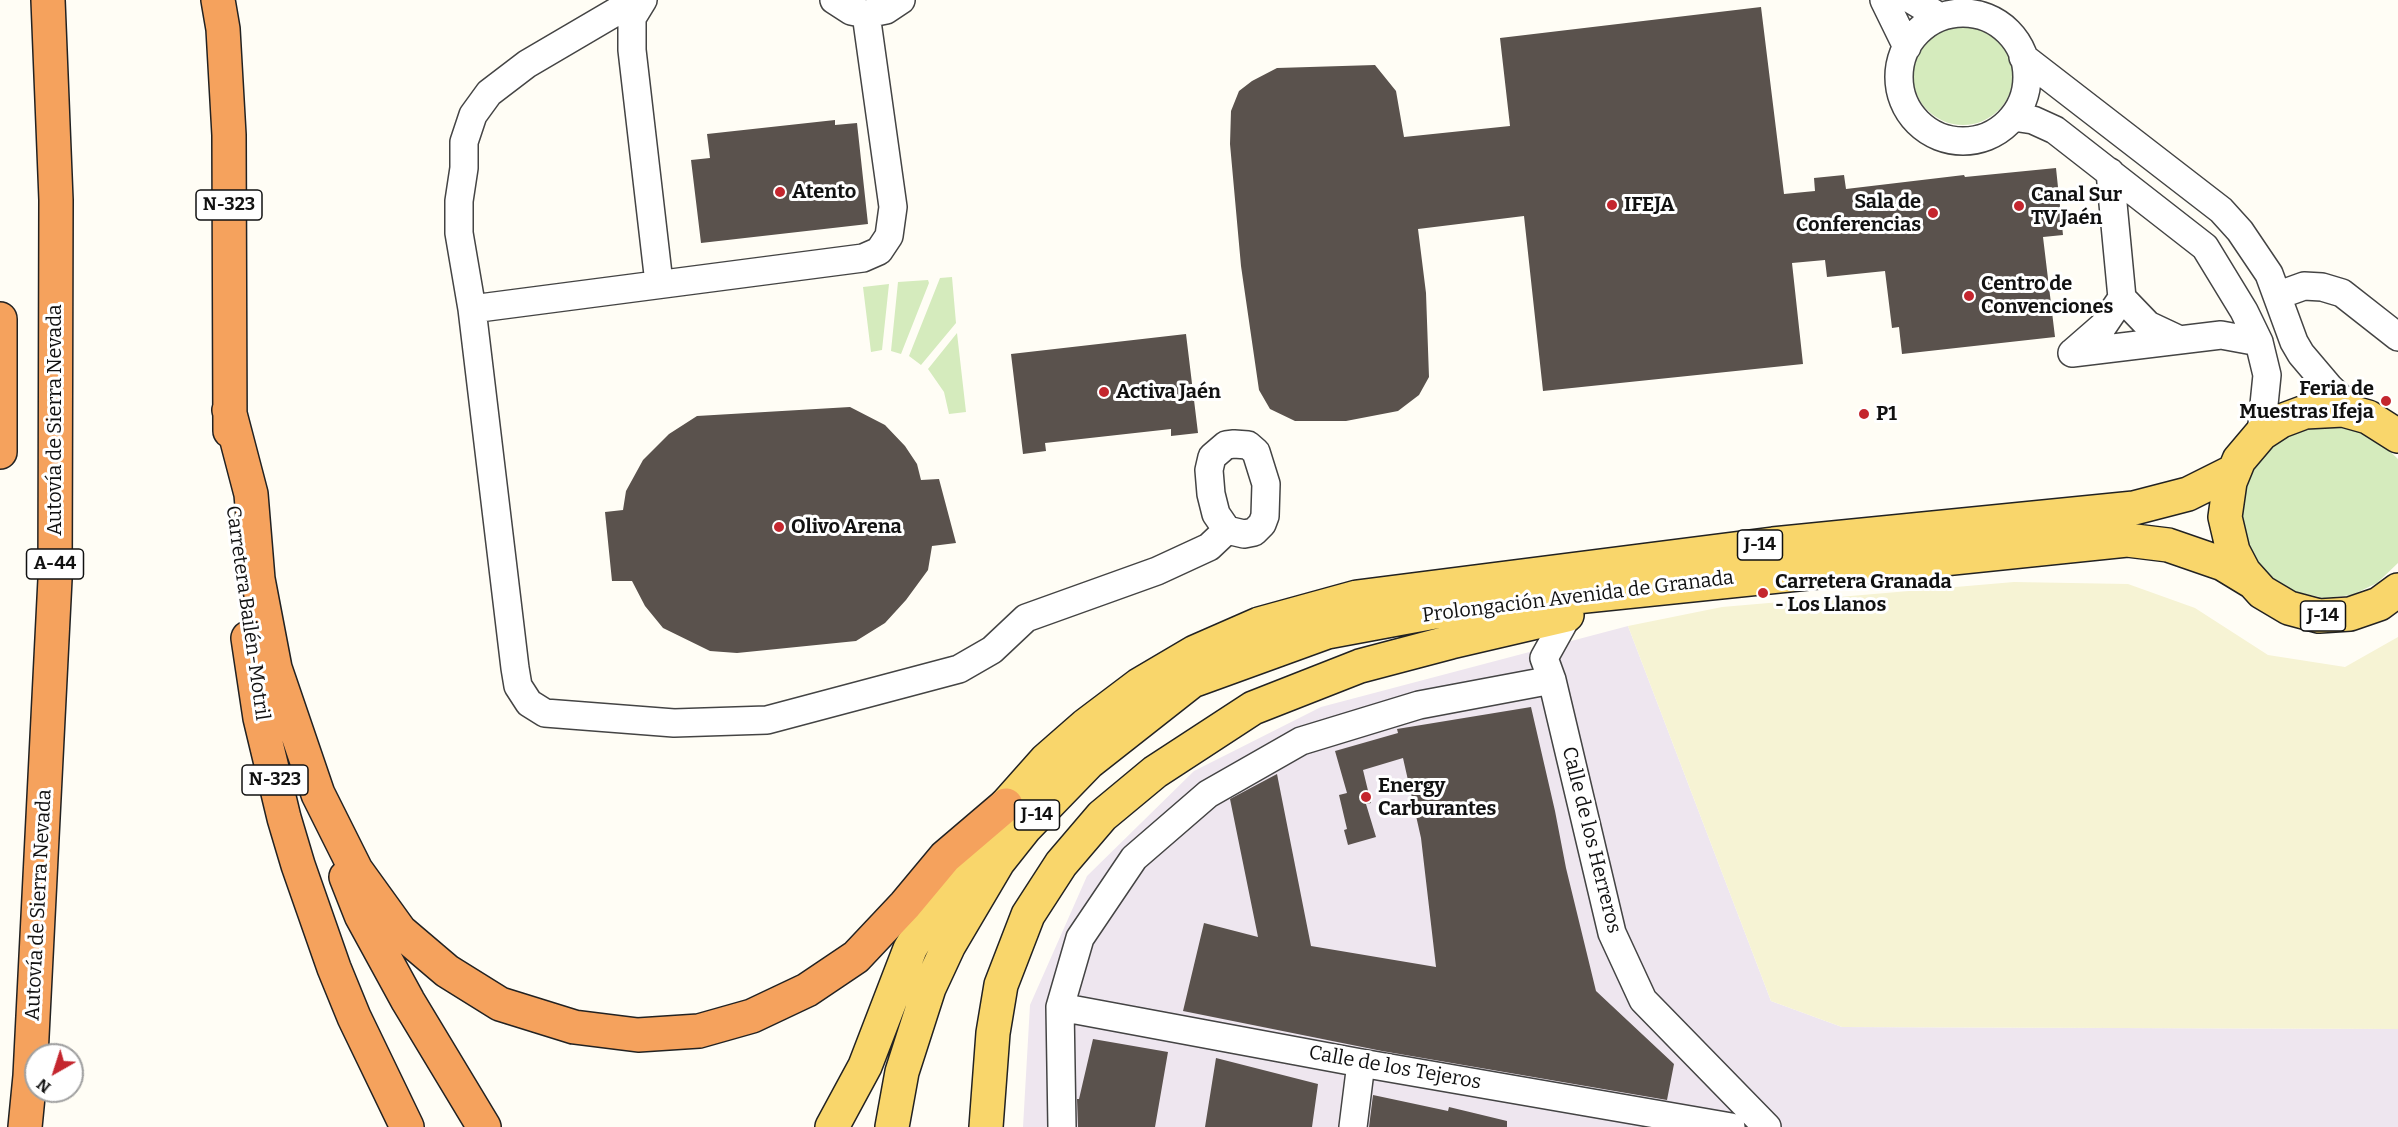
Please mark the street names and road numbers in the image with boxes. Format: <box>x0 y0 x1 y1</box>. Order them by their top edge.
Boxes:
road number: N-323 <box>196 190 262 220</box>
street label: Autovía de Sierra Nevada <box>43 304 67 536</box>
street label: Carretera Bailén-Motril <box>220 504 274 722</box>
road number: J-14 <box>1738 530 1782 560</box>
road number: A-44 <box>26 549 84 579</box>
street label: Prolongación Avenida de Granada <box>1421 566 1735 628</box>
road number: J-14 <box>2300 601 2346 631</box>
street label: Calle de los Herreros <box>1556 744 1626 936</box>
road number: N-323 <box>242 765 308 795</box>
street label: Autovía de Sierra Nevada <box>21 789 57 1021</box>
road number: J-14 <box>1014 800 1060 830</box>
street label: Calle de los Tejeros <box>1307 1041 1483 1095</box>

